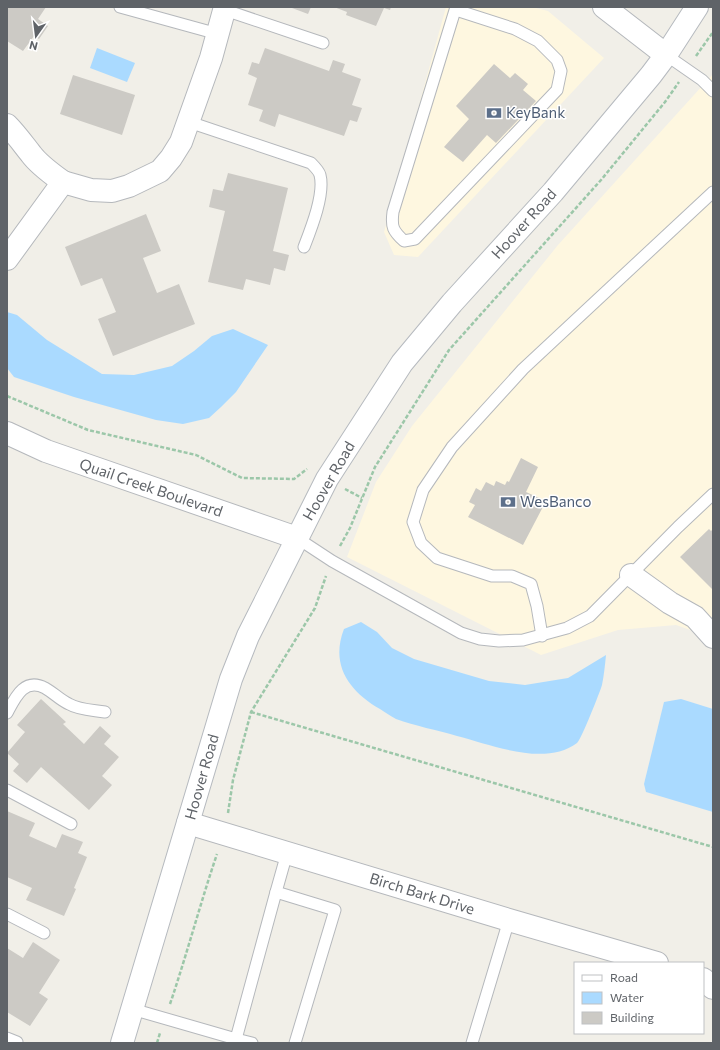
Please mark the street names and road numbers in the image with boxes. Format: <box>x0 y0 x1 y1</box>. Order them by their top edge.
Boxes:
street label: Hoover Road <box>487 185 559 262</box>
street label: Hoover Road <box>298 438 358 523</box>
street label: Quail Creek Boulevard <box>77 454 225 520</box>
street label: Hoover Road <box>180 732 222 822</box>
street label: Birch Bark Drive <box>368 869 477 918</box>

